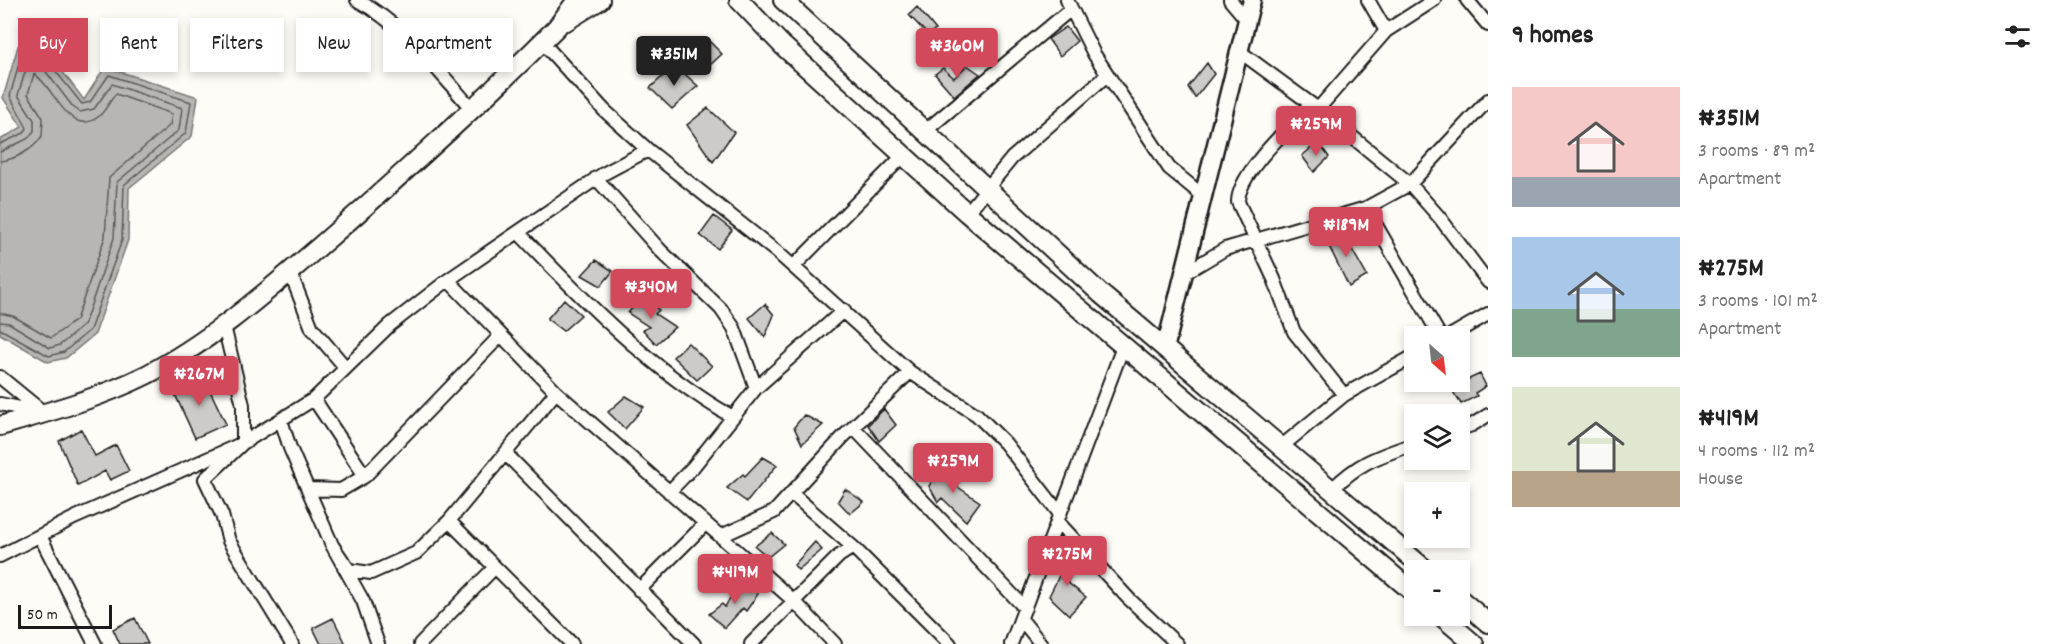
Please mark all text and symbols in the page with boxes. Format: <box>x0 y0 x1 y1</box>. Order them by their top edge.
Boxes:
chip: Buy <box>18 18 88 72</box>
chip: Rent <box>100 18 178 72</box>
chip: Filters <box>190 18 284 72</box>
chip: New <box>296 18 371 72</box>
chip: Apartment <box>383 18 513 72</box>
text: 9 homes <box>1512 18 1594 55</box>
icon: filters <box>2001 20 2034 53</box>
pin: ₦360M <box>915 28 999 79</box>
text: ₦360M <box>930 33 984 61</box>
pin: ₦351M <box>632 36 716 87</box>
text: ₦351M <box>650 41 698 69</box>
text: ₦351M <box>1698 101 1760 138</box>
pin: ₦259M <box>1274 106 1358 157</box>
text: ₦259M <box>1290 111 1342 139</box>
icon: home <box>1560 111 1632 183</box>
text: 3 rooms · 89 m² <box>1698 138 1815 166</box>
text: Apartment <box>1698 166 1781 194</box>
pin: ₦189M <box>1304 207 1388 258</box>
text: ₦189M <box>1323 212 1369 240</box>
text: ₦275M <box>1698 251 1764 288</box>
icon: home <box>1560 261 1632 333</box>
pin: ₦340M <box>609 269 693 320</box>
text: ₦340M <box>625 274 677 302</box>
text: 3 rooms · 101 m² <box>1698 288 1818 316</box>
text: Apartment <box>1698 316 1781 344</box>
north arrow <box>1404 326 1470 392</box>
map controls <box>1404 326 1470 626</box>
pin: ₦267M <box>157 356 241 407</box>
text: ₦267M <box>173 361 225 389</box>
text: ₦419M <box>1698 401 1759 438</box>
button: layers <box>1404 404 1470 470</box>
icon: home <box>1560 411 1632 483</box>
text: 4 rooms · 112 m² <box>1698 438 1815 466</box>
pin: ₦259M <box>911 443 995 494</box>
text: ₦259M <box>927 448 979 476</box>
text: House <box>1698 466 1743 494</box>
button: + <box>1404 482 1470 548</box>
pin: ₦275M <box>1025 536 1109 587</box>
text: ₦275M <box>1042 541 1092 569</box>
pin: ₦419M <box>693 554 777 605</box>
text: ₦419M <box>712 559 758 587</box>
button: − <box>1404 560 1470 626</box>
scale bar <box>18 602 112 630</box>
text: 50 m <box>27 604 58 627</box>

